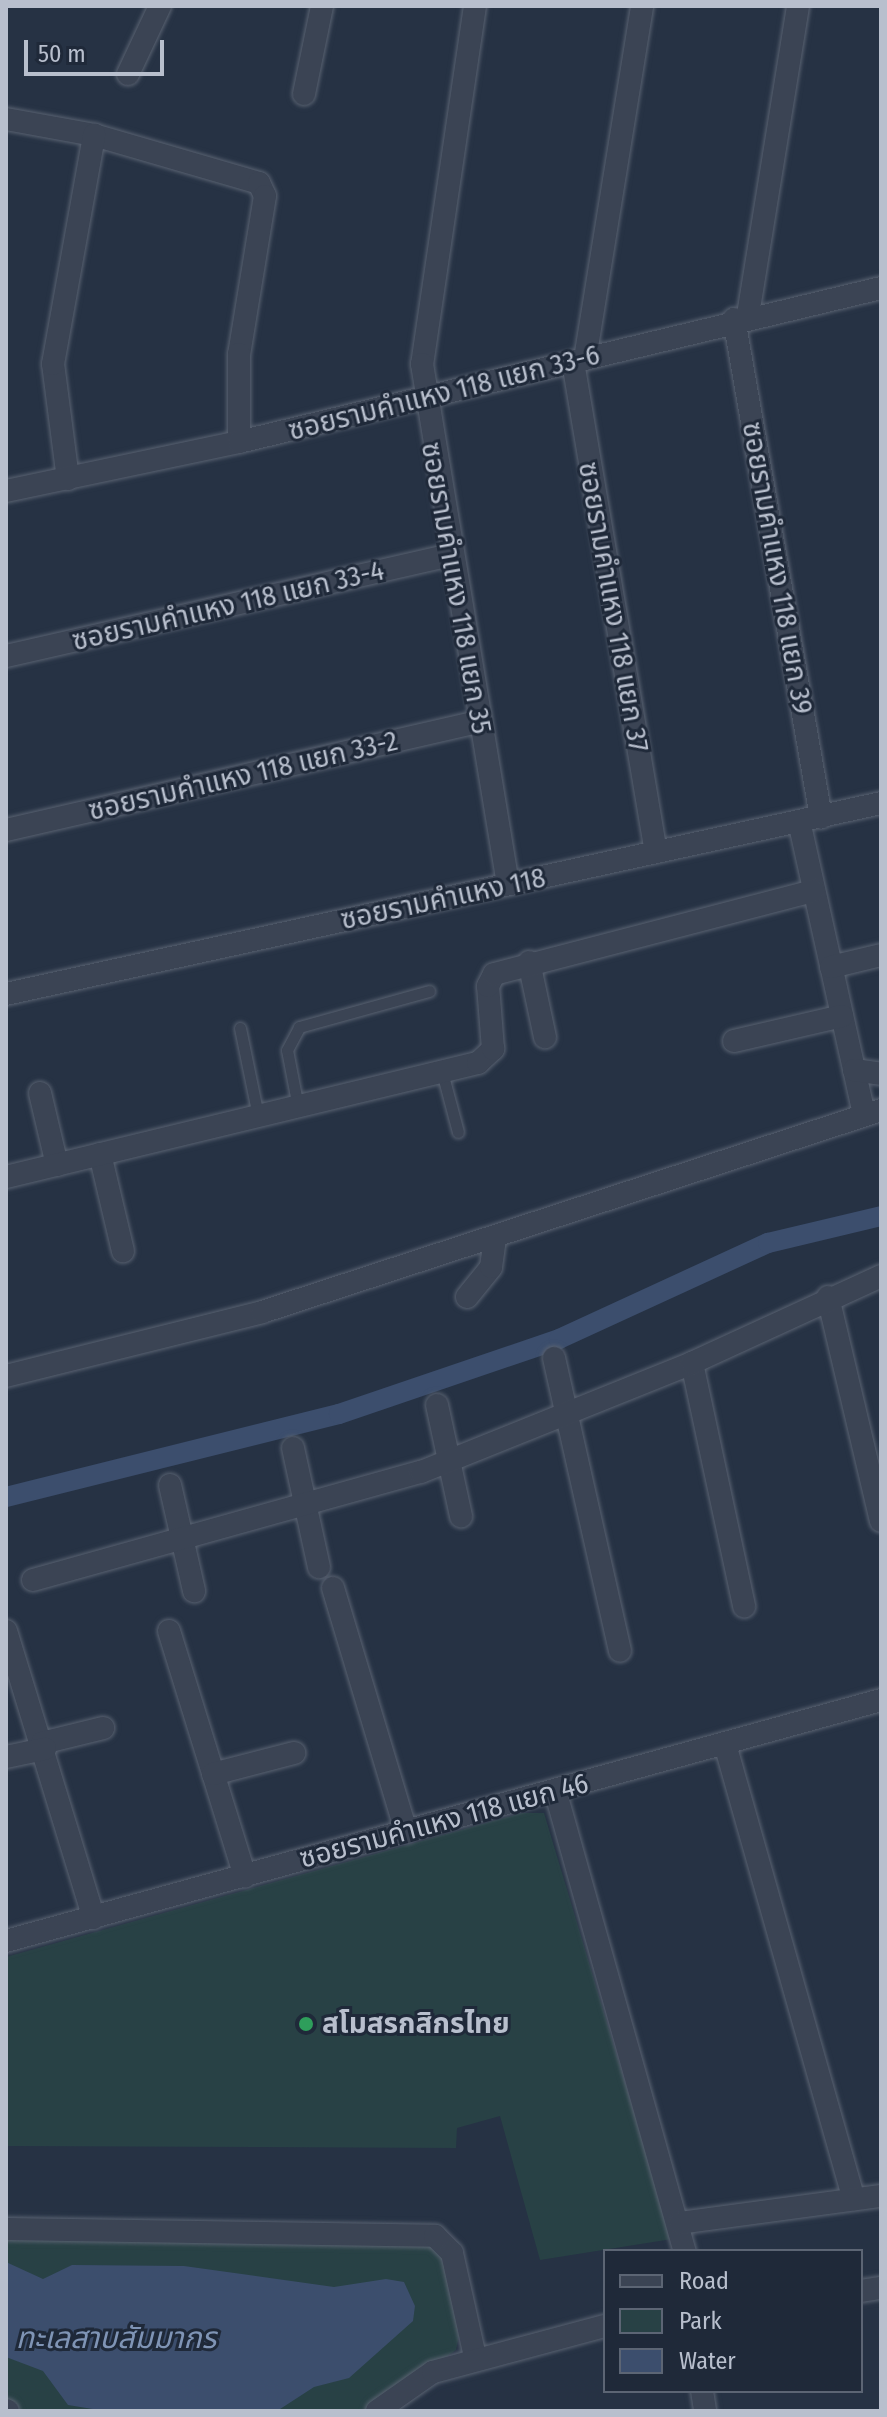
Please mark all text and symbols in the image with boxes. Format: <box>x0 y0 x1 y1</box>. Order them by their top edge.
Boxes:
scale bar <box>28 24 168 74</box>
text: 50 m <box>38 40 86 68</box>
street label: ซอยรามคำแหง 118 แยก 33-6 <box>285 338 603 448</box>
street label: ซอยรามคำแหง 118 แยก 39 <box>735 419 819 717</box>
street label: ซอยรามคำแหง 118 แยก 35 <box>414 440 498 736</box>
street label: ซอยรามคำแหง 118 แยก 37 <box>571 459 655 755</box>
street label: ซอยรามคำแหง 118 แยก 33-4 <box>69 554 387 658</box>
street label: ซอยรามคำแหง 118 แยก 33-2 <box>85 724 401 828</box>
street label: ซอยรามคำแหง 118 <box>338 861 548 937</box>
street label: ซอยรามคำแหง 118 แยก 46 <box>296 1766 592 1876</box>
place label: สโมสรกสิกรไทย <box>322 2007 510 2041</box>
marker: สโมสรกสิกรไทย <box>297 2015 315 2033</box>
legend <box>603 2249 863 2393</box>
text: Road <box>679 2267 729 2295</box>
text: Park <box>679 2307 722 2335</box>
water label: ทะเลสาบสัมมากร <box>16 2320 216 2356</box>
text: Water <box>679 2347 736 2375</box>

